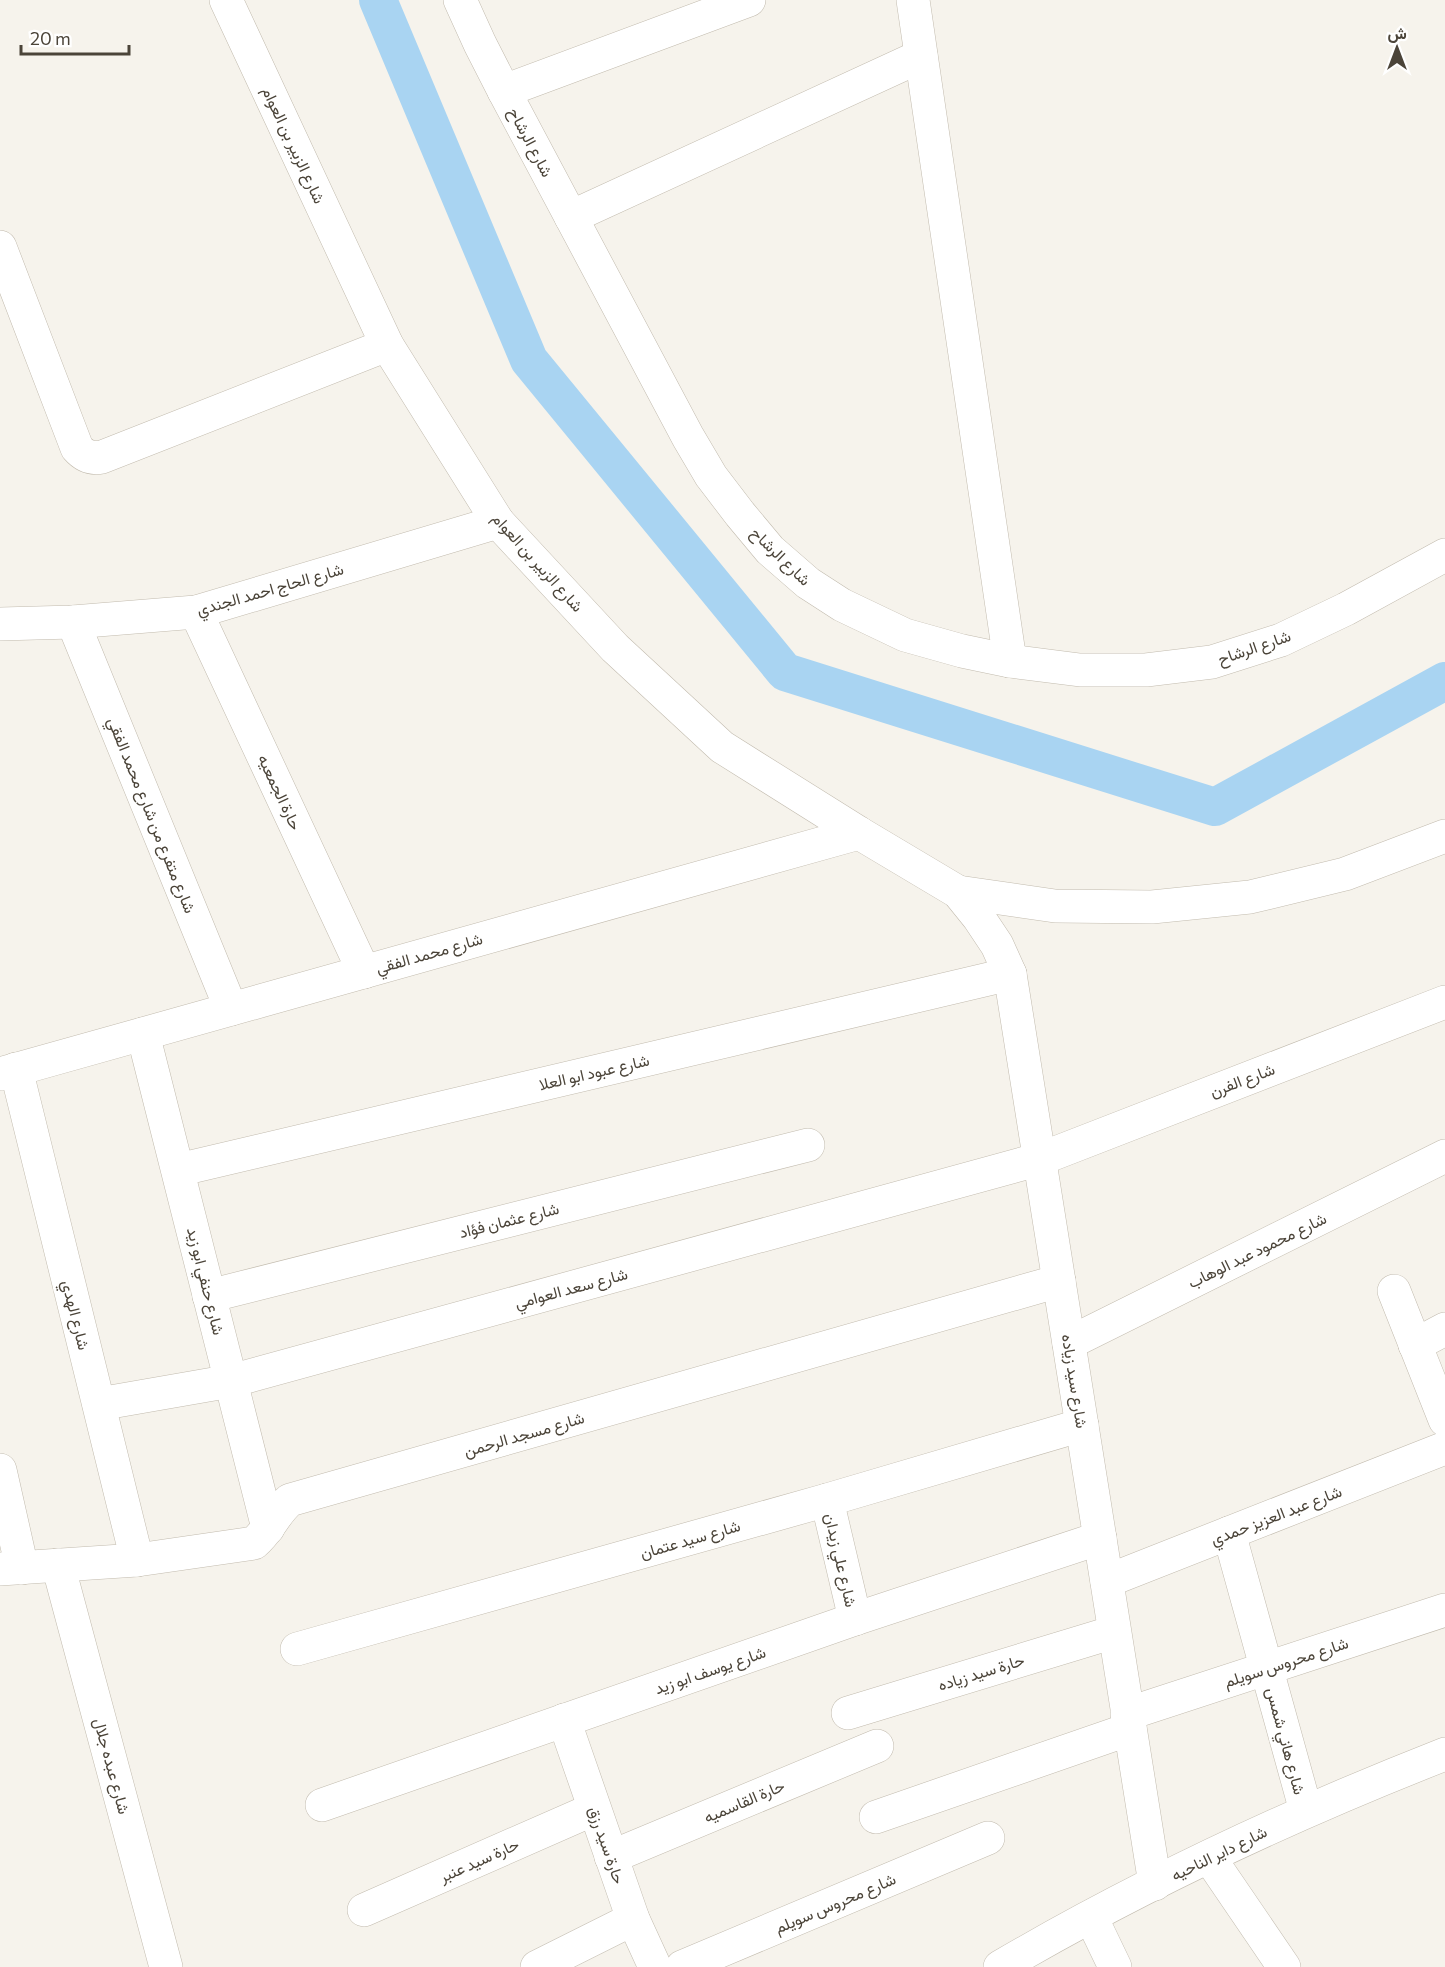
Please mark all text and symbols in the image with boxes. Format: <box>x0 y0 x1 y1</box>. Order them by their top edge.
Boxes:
scale bar <box>21 18 129 56</box>
north arrow <box>1367 18 1427 78</box>
text: ش <box>1387 23 1407 43</box>
text: 20 m <box>30 27 71 49</box>
street label: شارع الزبير بن العوام <box>256 83 330 208</box>
street label: شارع الرشاح <box>503 104 558 181</box>
street label: شارع الزبير بن العوام <box>487 508 588 617</box>
street label: شارع الرشاح <box>745 522 815 591</box>
street label: شارع الحاج احمد الجندي <box>194 558 347 623</box>
street label: شارع الرشاح <box>1215 625 1294 671</box>
street label: شارع متفرع من شارع محمد الفقي <box>100 714 201 918</box>
street label: حارة الجمعيه <box>253 751 306 834</box>
street label: شارع محمد الفقي <box>373 928 486 982</box>
street label: شارع عبود ابو العلا <box>537 1050 652 1096</box>
street label: شارع الفرن <box>1207 1058 1278 1103</box>
street label: شارع عثمان فؤاد <box>457 1198 562 1244</box>
street label: شارع محمود عبد الوهاب <box>1184 1208 1331 1294</box>
street label: شارع حنفي ابو زيد <box>179 1225 229 1338</box>
street label: شارع سعد العوامي <box>512 1263 631 1317</box>
street label: شارع الهدي <box>54 1278 94 1353</box>
street label: شارع سيد زياده <box>1056 1333 1092 1430</box>
street label: شارع مسجد الرحمن <box>461 1407 587 1463</box>
street label: شارع عبد العزيز حمدي <box>1208 1481 1346 1553</box>
street label: شارع علي زيدان <box>817 1511 862 1610</box>
street label: شارع سيد عتمان <box>637 1515 743 1565</box>
street label: شارع محروس سويلم <box>1221 1632 1351 1693</box>
street label: شارع يوسف ابو زيد <box>652 1642 769 1700</box>
street label: حارة سيد زياده <box>935 1649 1027 1696</box>
street label: شارع هاني شمس <box>1258 1685 1310 1798</box>
street label: شارع عبده جلال <box>88 1716 134 1817</box>
street label: حارة القاسميه <box>701 1775 788 1828</box>
street label: حارة سيد رزق <box>583 1803 630 1887</box>
street label: شارع داير الناحيه <box>1168 1821 1271 1887</box>
street label: حارة سيد عنبر <box>435 1833 523 1888</box>
street label: شارع محروس سويلم <box>771 1868 899 1939</box>

